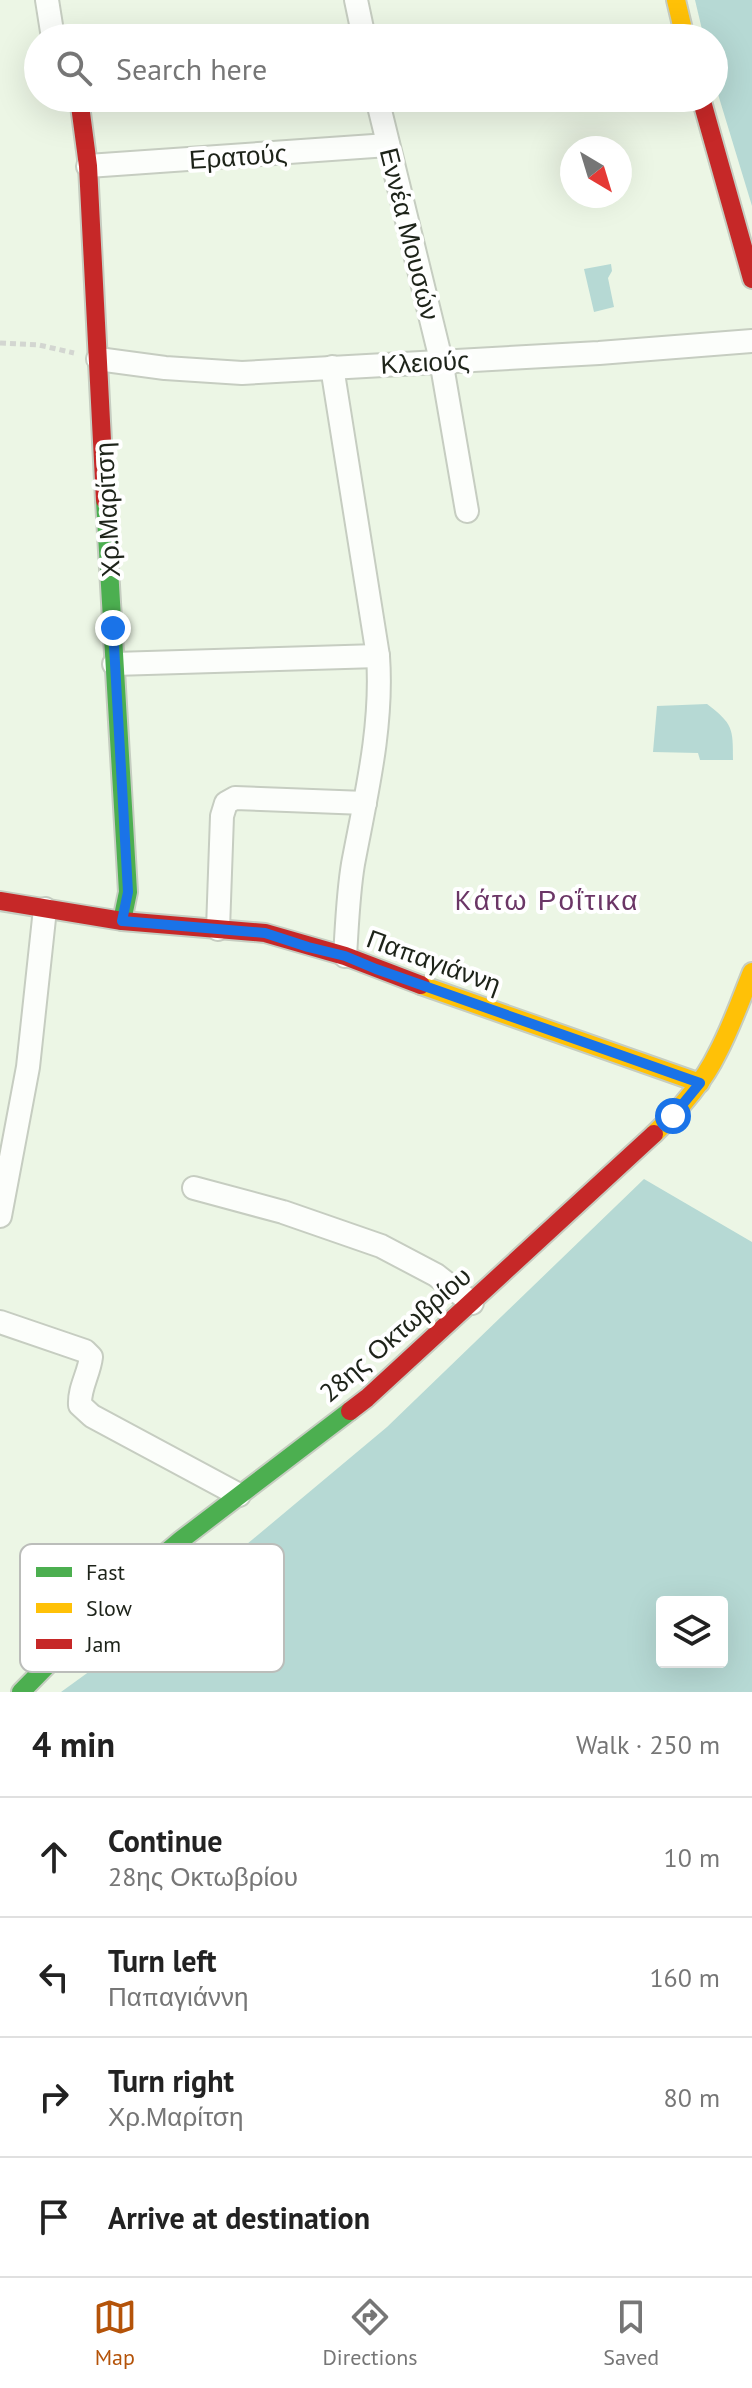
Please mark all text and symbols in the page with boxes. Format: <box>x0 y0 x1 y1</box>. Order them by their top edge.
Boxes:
search box <box>24 24 728 112</box>
icon: search <box>52 46 96 90</box>
text: Search here <box>116 49 267 88</box>
street label: Ερατούς <box>188 136 288 176</box>
north arrow <box>560 136 632 208</box>
street label: Εννέα Μουσών <box>373 144 447 324</box>
street label: Κλειούς <box>380 343 470 381</box>
street label: Χρ.Μαρίτση <box>87 442 127 578</box>
route end <box>95 610 131 646</box>
district label: Kάτω Ροΐτικα <box>455 881 639 918</box>
street label: Παπαγιάννη <box>362 921 506 1001</box>
route start <box>655 1098 691 1134</box>
street label: 28ης Οκτωβρίου <box>313 1259 477 1409</box>
legend <box>20 1544 284 1672</box>
text: Fast <box>86 1558 126 1586</box>
text: Slow <box>86 1594 132 1622</box>
map controls <box>656 1596 728 1668</box>
button: layers <box>656 1596 728 1668</box>
text: Jam <box>85 1630 121 1658</box>
text: 4 min <box>32 1722 115 1766</box>
text: Walk · 250 m <box>576 1728 720 1761</box>
text: Continue <box>108 1821 222 1860</box>
icon: ahead <box>32 1835 76 1879</box>
text: 10 m <box>664 1841 720 1874</box>
text: 28ης Οκτωβρίου <box>108 1860 298 1893</box>
text: Turn left <box>108 1941 216 1980</box>
icon: left <box>32 1955 76 1999</box>
text: 160 m <box>649 1961 720 1994</box>
text: Παπαγιάννη <box>108 1980 248 2013</box>
text: Turn right <box>108 2061 234 2100</box>
icon: right <box>32 2075 76 2119</box>
text: 80 m <box>664 2081 720 2114</box>
text: Χρ.Μαρίτση <box>108 2100 243 2133</box>
icon: arrive <box>32 2195 76 2239</box>
text: Arrive at destination <box>108 2198 370 2237</box>
tab: Map <box>93 2295 137 2371</box>
tab: Directions <box>322 2295 418 2371</box>
tab: Saved <box>603 2295 659 2371</box>

